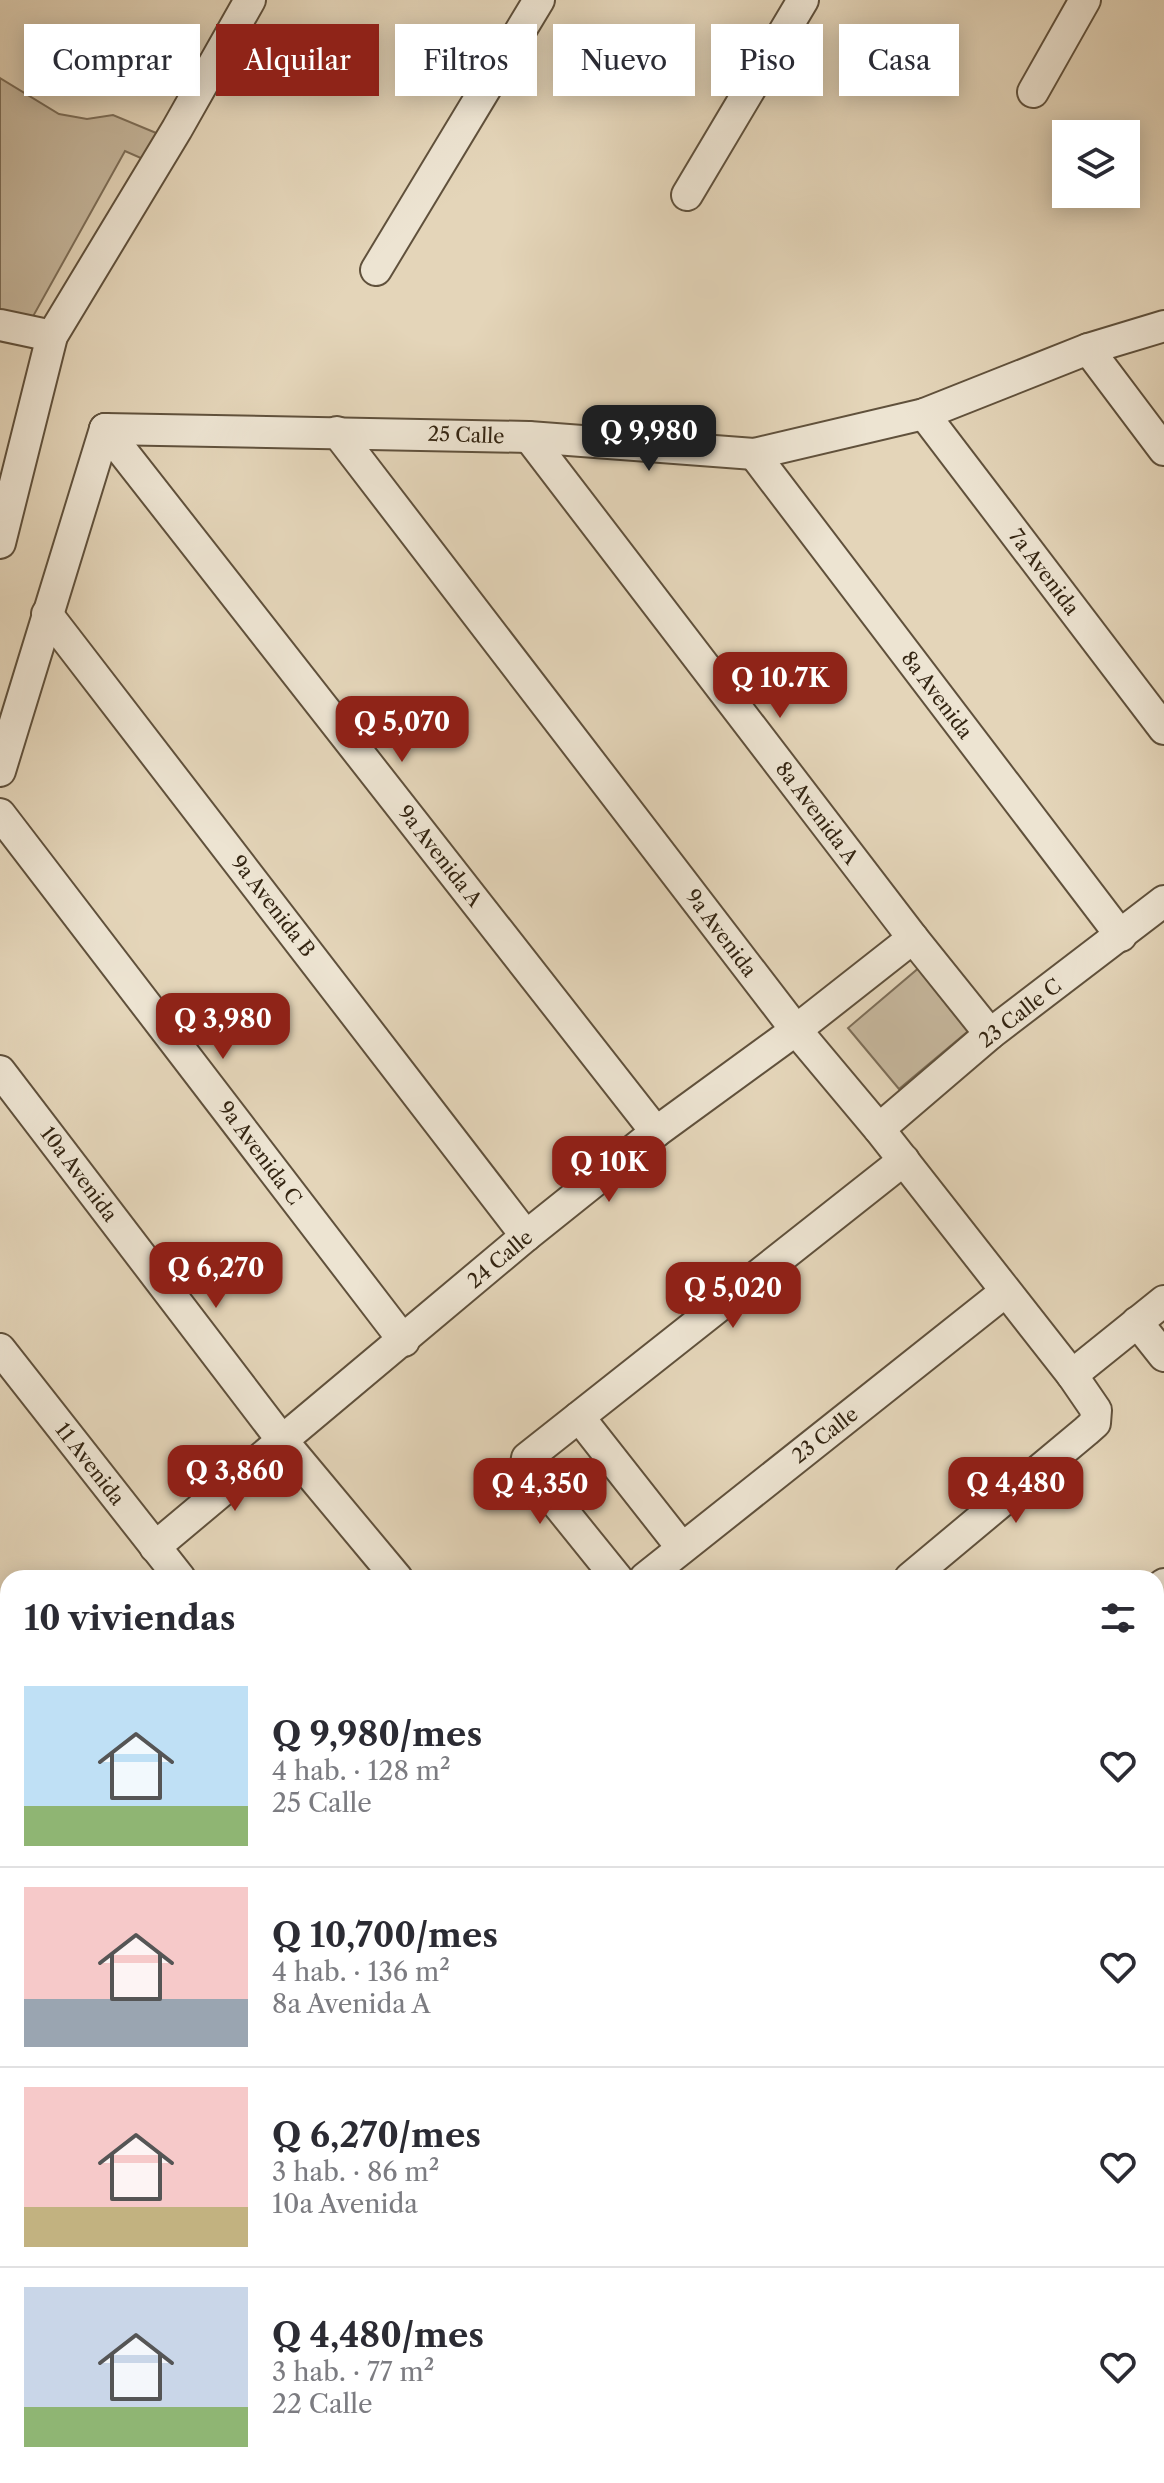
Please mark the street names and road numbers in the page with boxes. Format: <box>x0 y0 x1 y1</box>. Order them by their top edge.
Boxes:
street label: 25 Calle <box>427 422 505 448</box>
street label: 7a Avenida <box>1004 524 1084 620</box>
street label: 8a Avenida <box>896 647 978 744</box>
street label: 8a Avenida A <box>771 757 864 870</box>
street label: 9a Avenida A <box>393 801 488 912</box>
street label: 9a Avenida B <box>226 851 320 961</box>
street label: 9a Avenida <box>680 885 762 982</box>
street label: 23 Calle C <box>974 973 1066 1053</box>
street label: 9a Avenida C <box>213 1096 307 1210</box>
street label: 10a Avenida <box>36 1122 123 1226</box>
street label: 24 Calle <box>463 1225 537 1293</box>
street label: 23 Calle <box>787 1402 863 1468</box>
street label: 11 Avenida <box>50 1418 130 1510</box>

